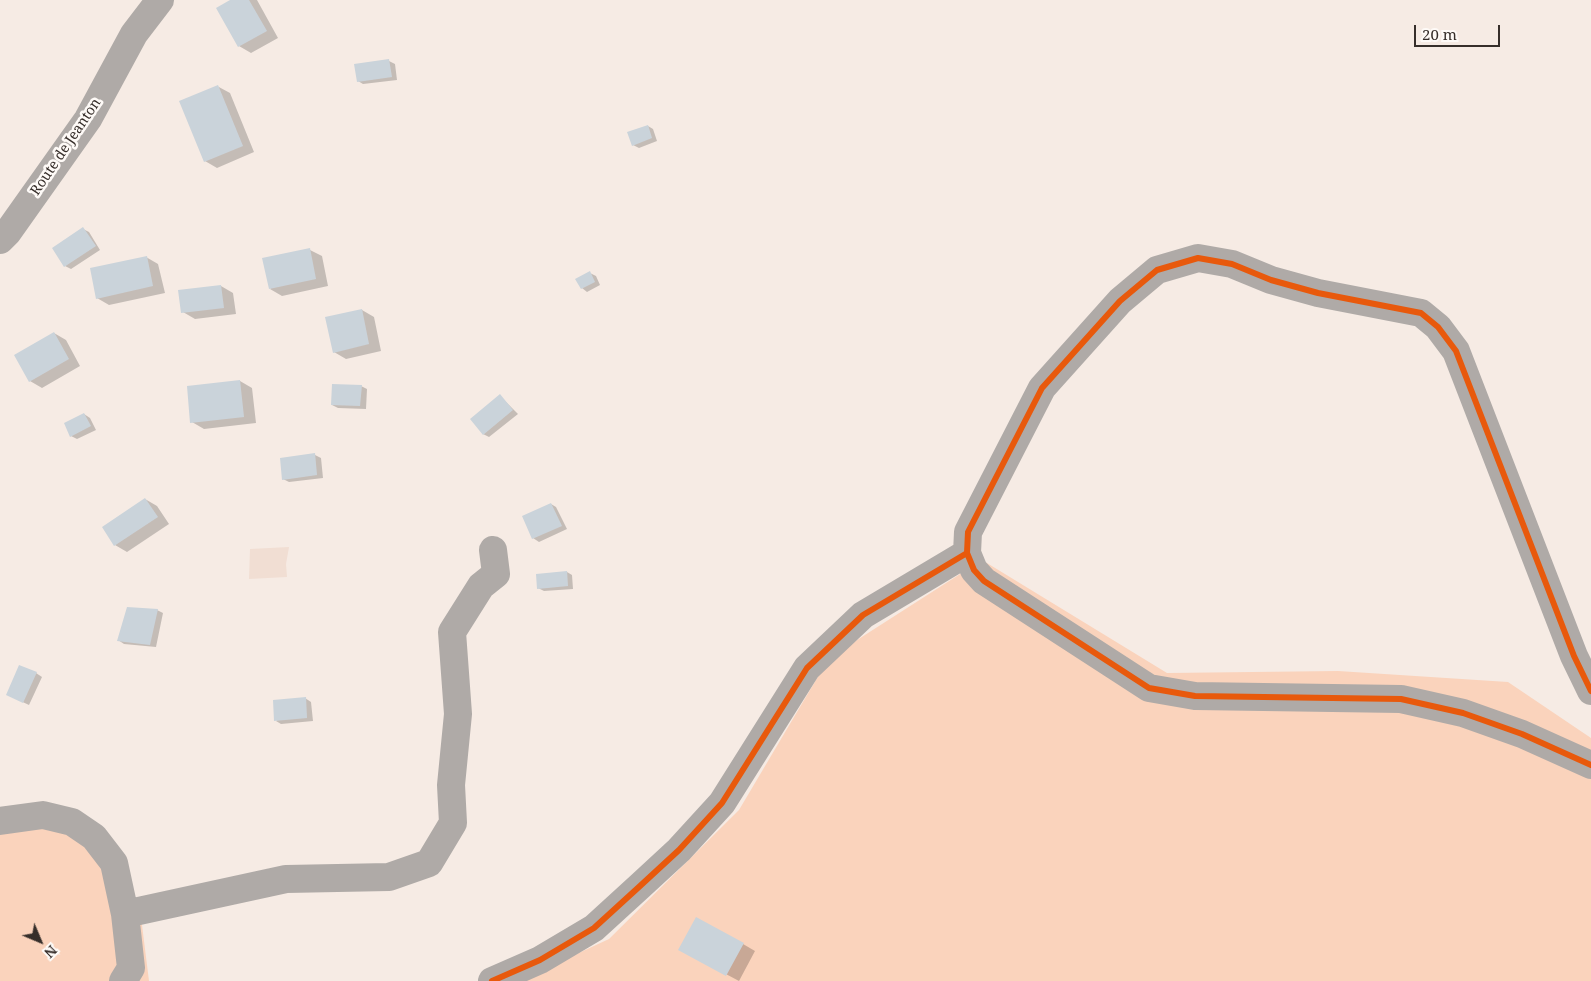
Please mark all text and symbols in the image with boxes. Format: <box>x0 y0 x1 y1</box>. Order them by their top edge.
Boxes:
scale bar <box>1416 15 1502 47</box>
text: 20 m <box>1422 24 1457 44</box>
street label: Route de Jeanton <box>27 95 105 199</box>
north arrow <box>15 916 65 966</box>
text: N <box>40 941 62 963</box>

